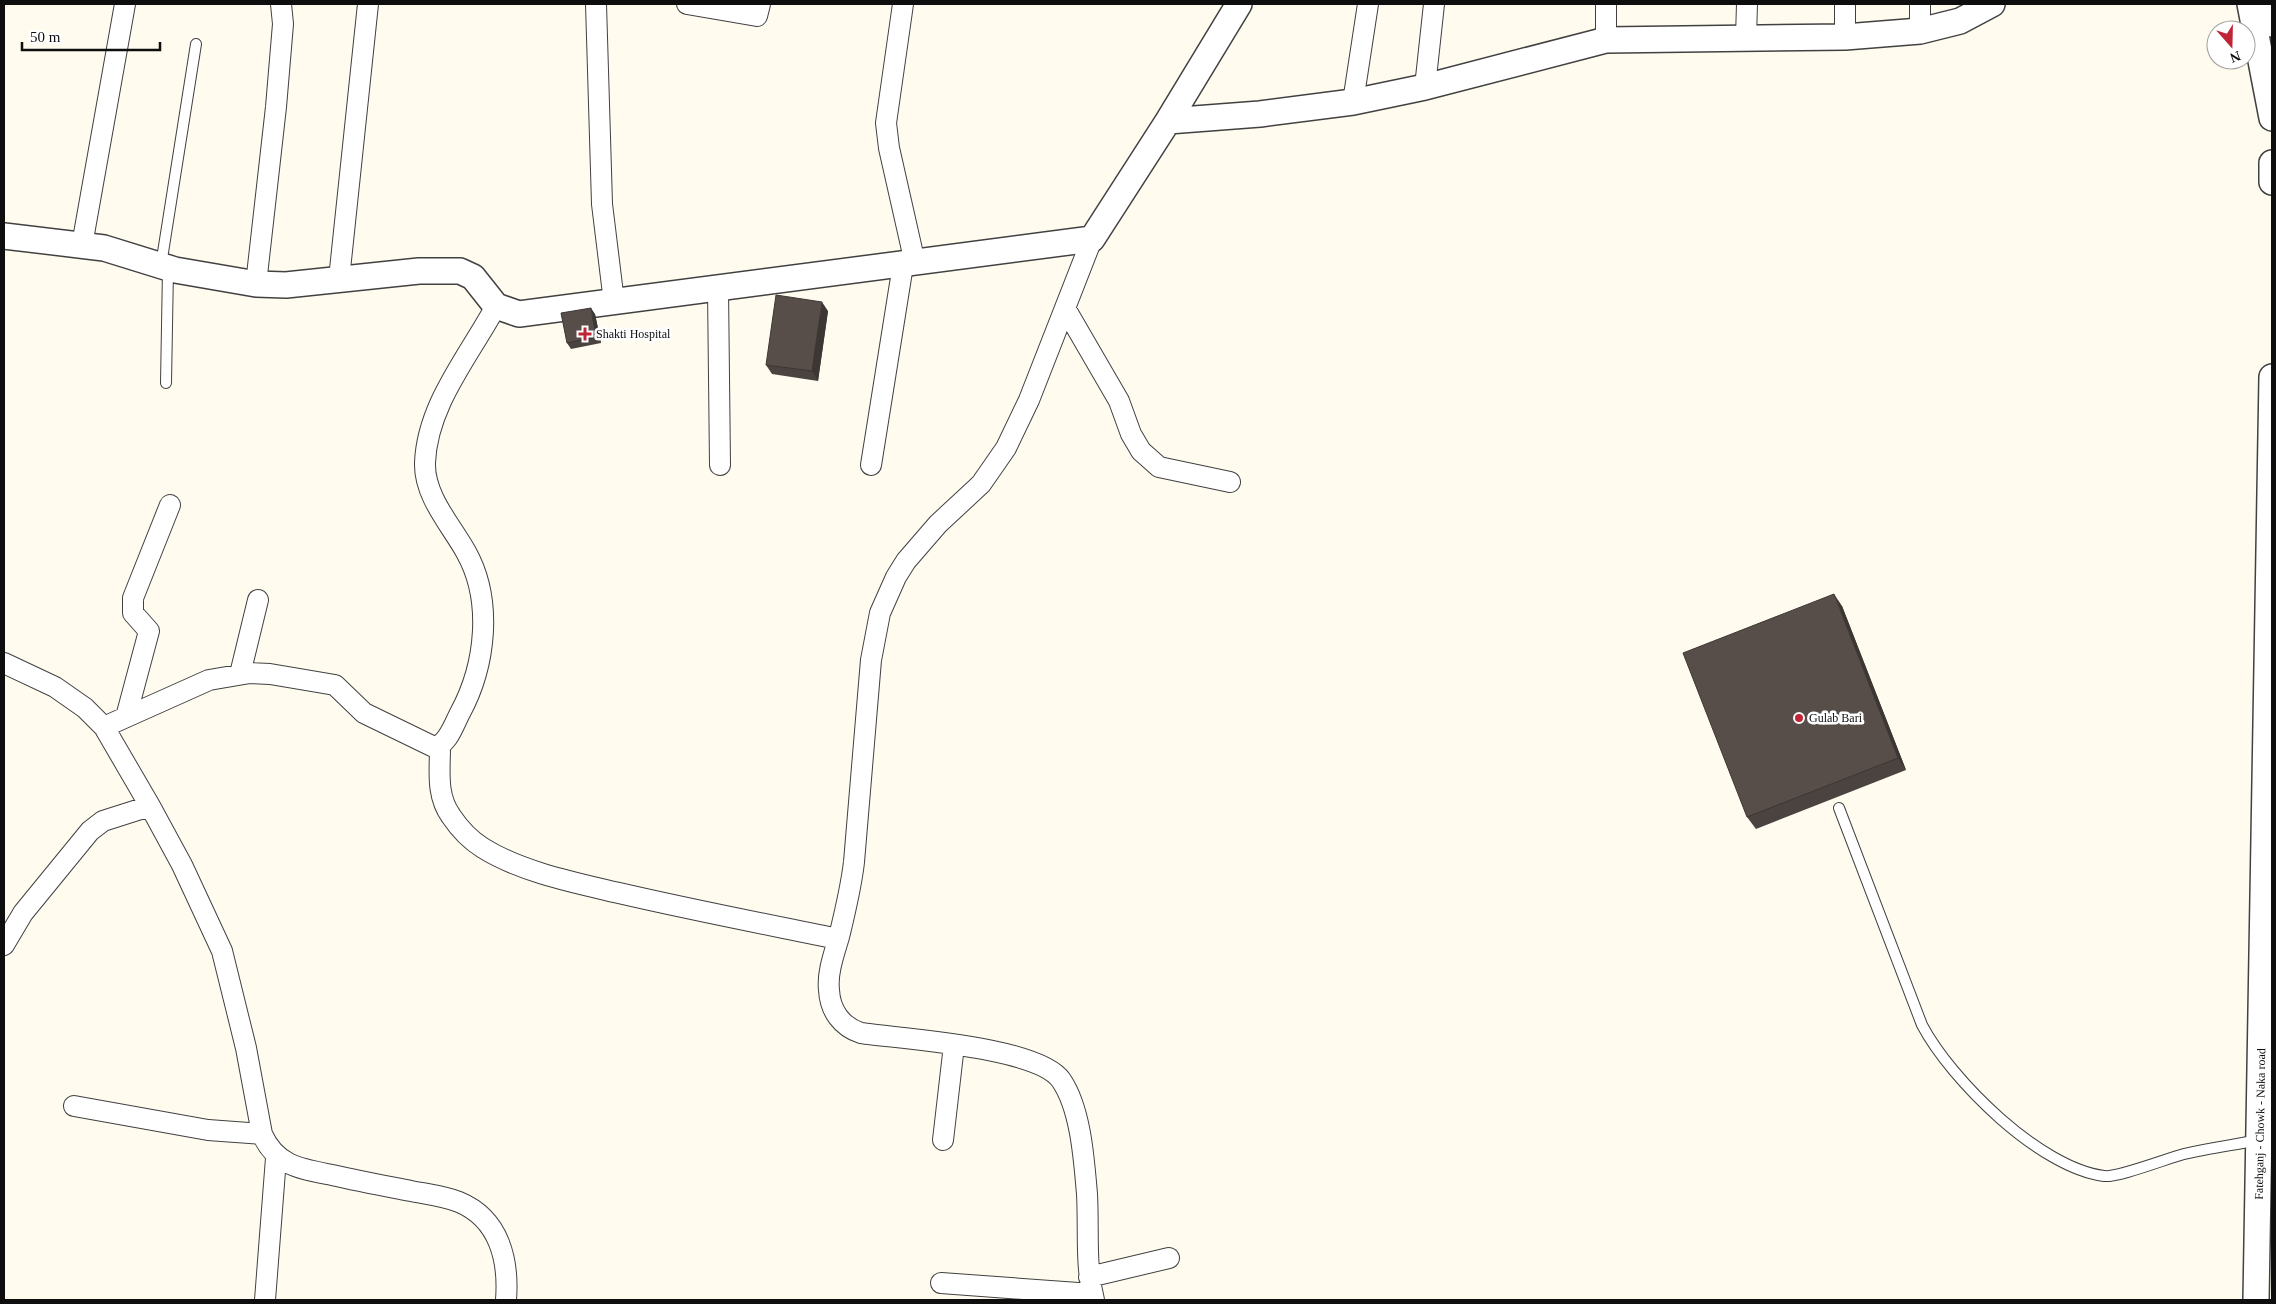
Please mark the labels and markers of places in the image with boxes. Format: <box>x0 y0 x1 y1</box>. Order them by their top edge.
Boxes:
marker: Shakti Hospital <box>578 327 592 341</box>
place label: Shakti Hospital <box>596 327 671 341</box>
place label: Gulab Bari <box>1809 711 1863 725</box>
marker: Gulab Bari <box>1793 712 1805 724</box>

